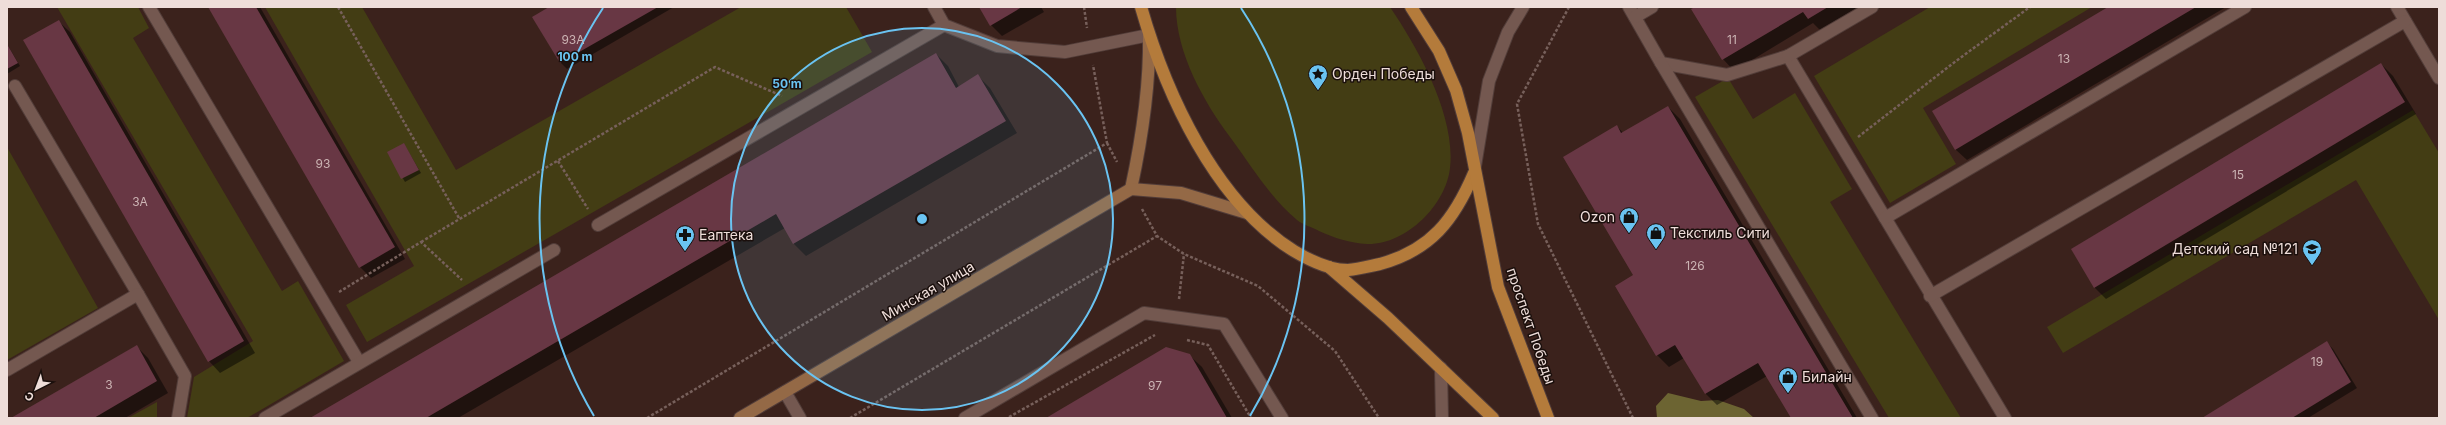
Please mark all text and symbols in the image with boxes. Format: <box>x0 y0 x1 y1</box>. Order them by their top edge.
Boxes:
house number: 93А <box>561 32 585 47</box>
house number: 11 <box>1727 32 1737 47</box>
text: 100 m <box>557 49 593 64</box>
house number: 13 <box>2058 51 2070 66</box>
place icon: Орден Победы <box>1307 63 1329 91</box>
place label: Орден Победы <box>1332 65 1435 82</box>
text: 50 m <box>772 76 802 91</box>
house number: 93 <box>316 156 330 171</box>
house number: 15 <box>2232 167 2244 182</box>
house number: 3А <box>132 194 148 209</box>
shop icon: Ozon <box>1618 206 1640 234</box>
place label: Ozon <box>1580 208 1615 225</box>
centre of rings <box>915 212 929 226</box>
shop icon: Текстиль Сити <box>1645 222 1667 250</box>
pharmacy icon: Еаптека <box>674 224 696 252</box>
place label: Текстиль Сити <box>1670 224 1770 241</box>
place label: Еаптека <box>699 226 753 243</box>
school or university icon: Детский сад №121 <box>2301 238 2323 266</box>
place label: Детский сад №121 <box>2172 240 2298 257</box>
street label: Минская улица <box>878 257 977 324</box>
house number: 126 <box>1685 258 1705 273</box>
street label: проспект Победы <box>1504 265 1559 386</box>
house number: 19 <box>2311 354 2323 369</box>
shop icon: Билайн <box>1777 366 1799 394</box>
place label: Билайн <box>1802 368 1852 385</box>
north arrow <box>16 369 56 409</box>
house number: 3 <box>105 377 113 392</box>
house number: 97 <box>1148 378 1162 393</box>
text: С <box>22 389 37 404</box>

